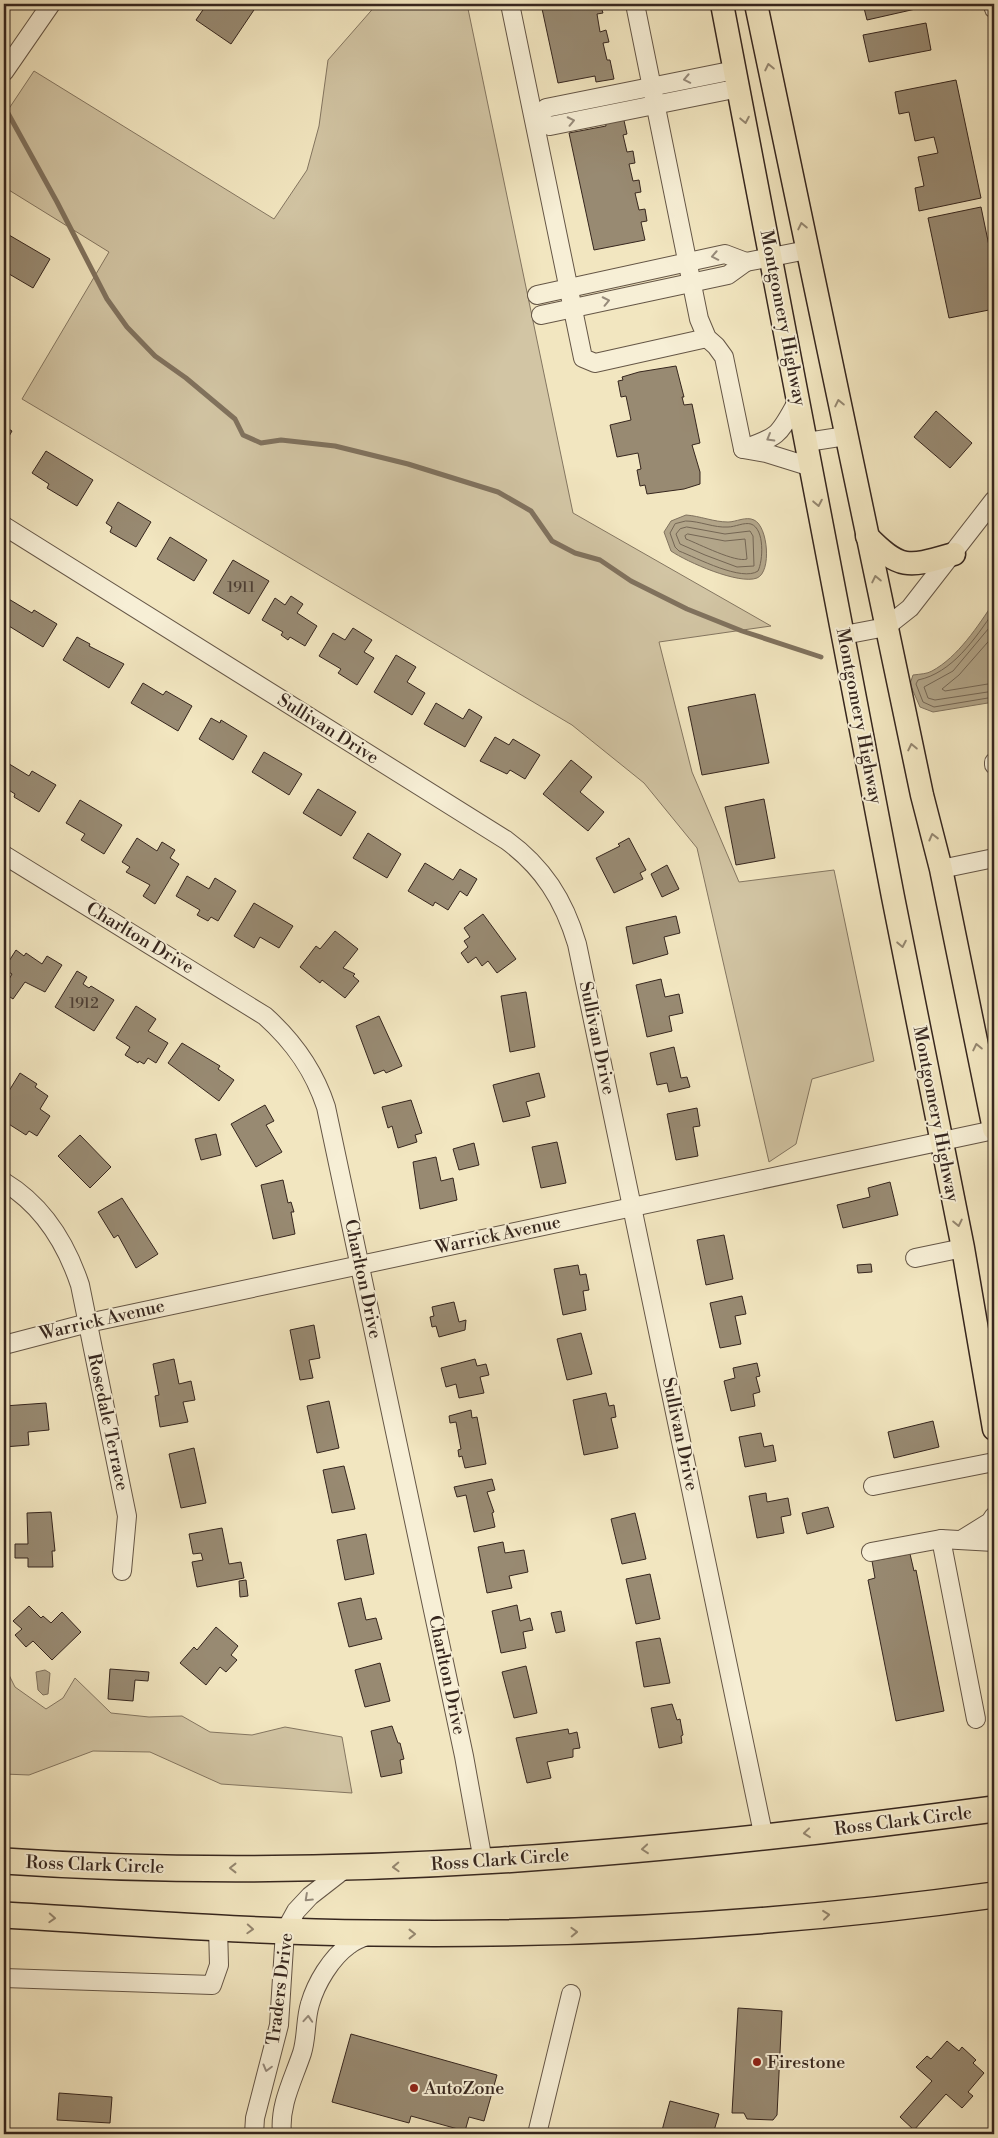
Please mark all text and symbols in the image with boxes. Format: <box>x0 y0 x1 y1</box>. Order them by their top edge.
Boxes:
one-way arrow <box>764 63 775 72</box>
one-way arrow <box>683 73 692 84</box>
one-way arrow <box>739 116 749 125</box>
one-way arrow <box>566 117 575 127</box>
one-way arrow <box>798 222 808 231</box>
street label: Montgomery Highway <box>755 228 811 408</box>
one-way arrow <box>711 251 719 261</box>
one-way arrow <box>602 296 610 307</box>
one-way arrow <box>834 398 845 407</box>
one-way arrow <box>767 432 776 442</box>
one-way arrow <box>813 499 823 508</box>
one-way arrow <box>871 574 882 583</box>
house number: 1911 <box>227 578 256 597</box>
street label: Montgomery Highway <box>831 626 887 806</box>
street label: Sullivan Drive <box>273 689 383 769</box>
one-way arrow <box>907 742 917 751</box>
one-way arrow <box>928 833 939 842</box>
street label: Charlton Drive <box>82 897 198 979</box>
one-way arrow <box>896 940 907 949</box>
street label: Sullivan Drive <box>574 979 620 1097</box>
house number: 1912 <box>69 994 99 1013</box>
street label: Montgomery Highway <box>908 1024 964 1204</box>
one-way arrow <box>973 1043 983 1052</box>
street label: Warrick Avenue <box>432 1210 563 1260</box>
street label: Charlton Drive <box>339 1217 387 1341</box>
one-way arrow <box>952 1218 962 1227</box>
street label: Warrick Avenue <box>36 1294 167 1346</box>
street label: Rosedale Terrace <box>82 1351 134 1493</box>
street label: Sullivan Drive <box>657 1375 703 1493</box>
street label: Charlton Drive <box>423 1613 471 1737</box>
street label: Ross Clark Circle <box>833 1801 973 1841</box>
one-way arrow <box>803 1827 811 1838</box>
one-way arrow <box>641 1843 649 1854</box>
street label: Ross Clark Circle <box>430 1844 570 1876</box>
street label: Ross Clark Circle <box>25 1851 165 1879</box>
one-way arrow <box>392 1862 400 1872</box>
one-way arrow <box>229 1863 237 1873</box>
one-way arrow <box>305 1892 314 1901</box>
one-way arrow <box>822 1910 830 1921</box>
one-way arrow <box>49 1912 57 1923</box>
one-way arrow <box>246 1924 254 1934</box>
one-way arrow <box>571 1927 579 1937</box>
one-way arrow <box>408 1929 416 1939</box>
street label: Traders Drive <box>262 1931 298 2047</box>
one-way arrow <box>303 2015 314 2023</box>
place label: Firestone <box>767 2051 845 2074</box>
marker: Firestone <box>751 2056 763 2068</box>
one-way arrow <box>263 2064 273 2072</box>
place label: AutoZone <box>423 2077 504 2100</box>
marker: AutoZone <box>408 2082 420 2094</box>

